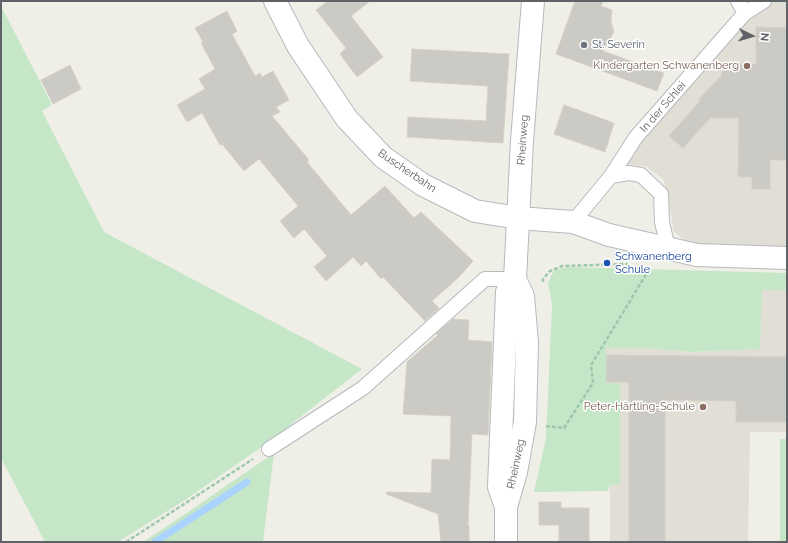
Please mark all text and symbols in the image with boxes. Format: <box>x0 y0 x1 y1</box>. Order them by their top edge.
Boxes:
north arrow <box>732 16 772 56</box>
text: N <box>758 32 771 42</box>
place label: St. Severin <box>592 38 645 52</box>
marker: St. Severin <box>579 40 589 50</box>
place label: Kindergarten Schwanenberg <box>593 59 739 73</box>
marker: Kindergarten Schwanenberg <box>742 61 752 71</box>
street label: In der Schlei <box>637 79 689 135</box>
street label: Rheinweg <box>515 114 531 166</box>
street label: Buscherbahn <box>375 147 439 195</box>
place label: Schwanenberg Schule <box>615 250 692 276</box>
marker: Schwanenberg Schule <box>602 258 612 268</box>
place label: Peter-Härtling-Schule <box>584 400 695 414</box>
marker: Peter-Härtling-Schule <box>698 402 708 412</box>
street label: Rheinweg <box>504 438 528 490</box>

